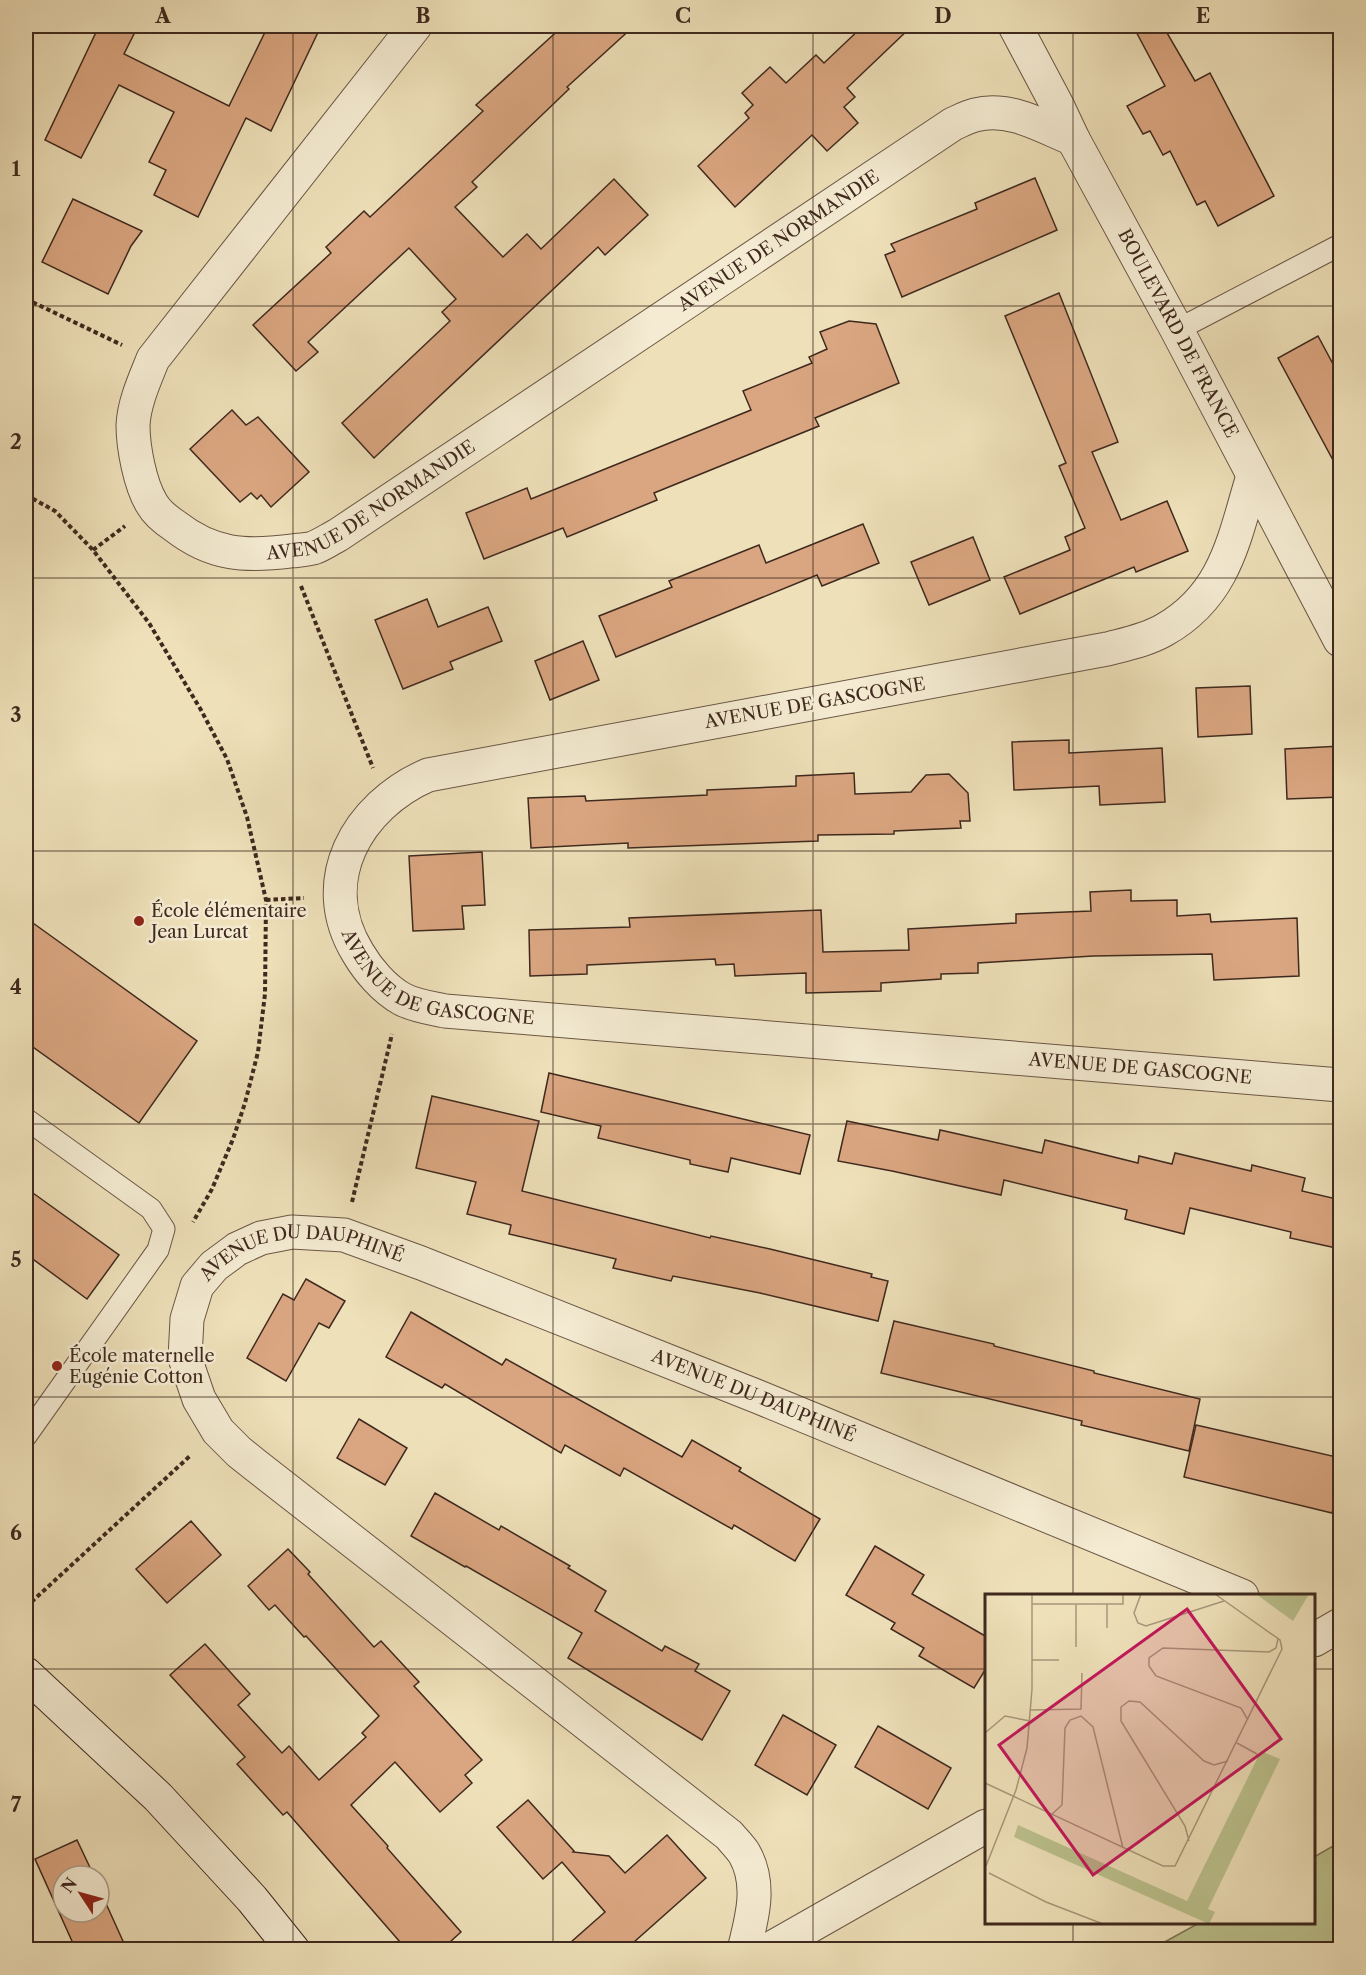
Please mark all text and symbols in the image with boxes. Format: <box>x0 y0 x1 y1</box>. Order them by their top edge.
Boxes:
text: A <box>154 4 171 28</box>
text: B <box>416 4 431 28</box>
text: C <box>675 4 691 28</box>
text: D <box>934 4 952 28</box>
text: E <box>1196 4 1210 28</box>
text: 1 <box>12 157 21 181</box>
street label: AVENUE DE NORMANDIE <box>673 165 883 316</box>
street label: BOULEVARD DE FRANCE <box>1113 225 1243 442</box>
text: 2 <box>10 430 22 454</box>
street label: AVENUE DE NORMANDIE <box>265 435 479 565</box>
street label: AVENUE DE GASCOGNE <box>702 673 927 733</box>
text: 3 <box>10 703 22 727</box>
place label: École élémentaire Jean Lurcat <box>148 899 307 943</box>
marker: École élémentaire Jean Lurcat <box>132 914 146 928</box>
street label: AVENUE DE GASCOGNE <box>336 925 535 1029</box>
text: 4 <box>10 975 22 999</box>
street label: AVENUE DE GASCOGNE <box>1027 1048 1253 1089</box>
street label: AVENUE DU DAUPHINÉ <box>194 1221 408 1286</box>
text: 5 <box>10 1248 22 1272</box>
place label: École maternelle Eugénie Cotton <box>69 1344 215 1388</box>
street label: AVENUE DU DAUPHINÉ <box>648 1344 860 1447</box>
marker: École maternelle Eugénie Cotton <box>50 1359 64 1373</box>
text: 6 <box>10 1521 22 1545</box>
inset map <box>985 1594 1315 1924</box>
text: 7 <box>11 1793 22 1817</box>
north arrow <box>51 1864 111 1924</box>
text: N <box>57 1874 81 1897</box>

